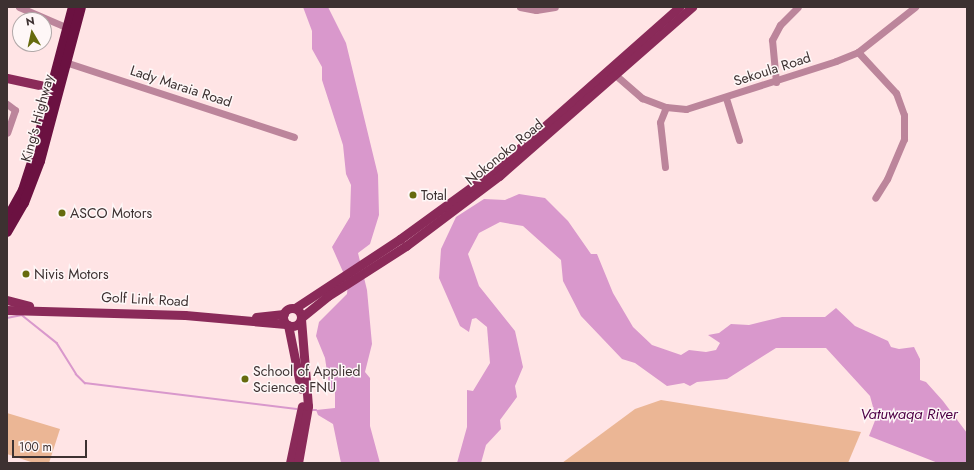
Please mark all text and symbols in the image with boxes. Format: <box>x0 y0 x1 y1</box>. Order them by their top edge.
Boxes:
north arrow <box>12 12 52 52</box>
text: N <box>25 13 36 30</box>
street label: Sekoula Road <box>731 49 813 89</box>
street label: Lady Maraia Road <box>128 62 234 110</box>
street label: King's Highway <box>17 72 57 164</box>
street label: Nokonoko Road <box>462 116 546 188</box>
place label: Total <box>421 187 447 203</box>
marker: Total <box>408 190 418 200</box>
place label: ASCO Motors <box>70 205 152 221</box>
marker: ASCO Motors <box>57 208 67 218</box>
place label: Nivis Motors <box>34 266 109 282</box>
marker: Nivis Motors <box>21 269 31 279</box>
street label: Golf Link Road <box>101 288 189 310</box>
place label: School of Applied Sciences FNU <box>253 363 361 396</box>
marker: School of Applied Sciences FNU <box>240 374 250 384</box>
water label: Vatuwaqa River <box>860 406 958 424</box>
scale bar <box>14 432 89 458</box>
text: 100 m <box>19 438 52 456</box>

